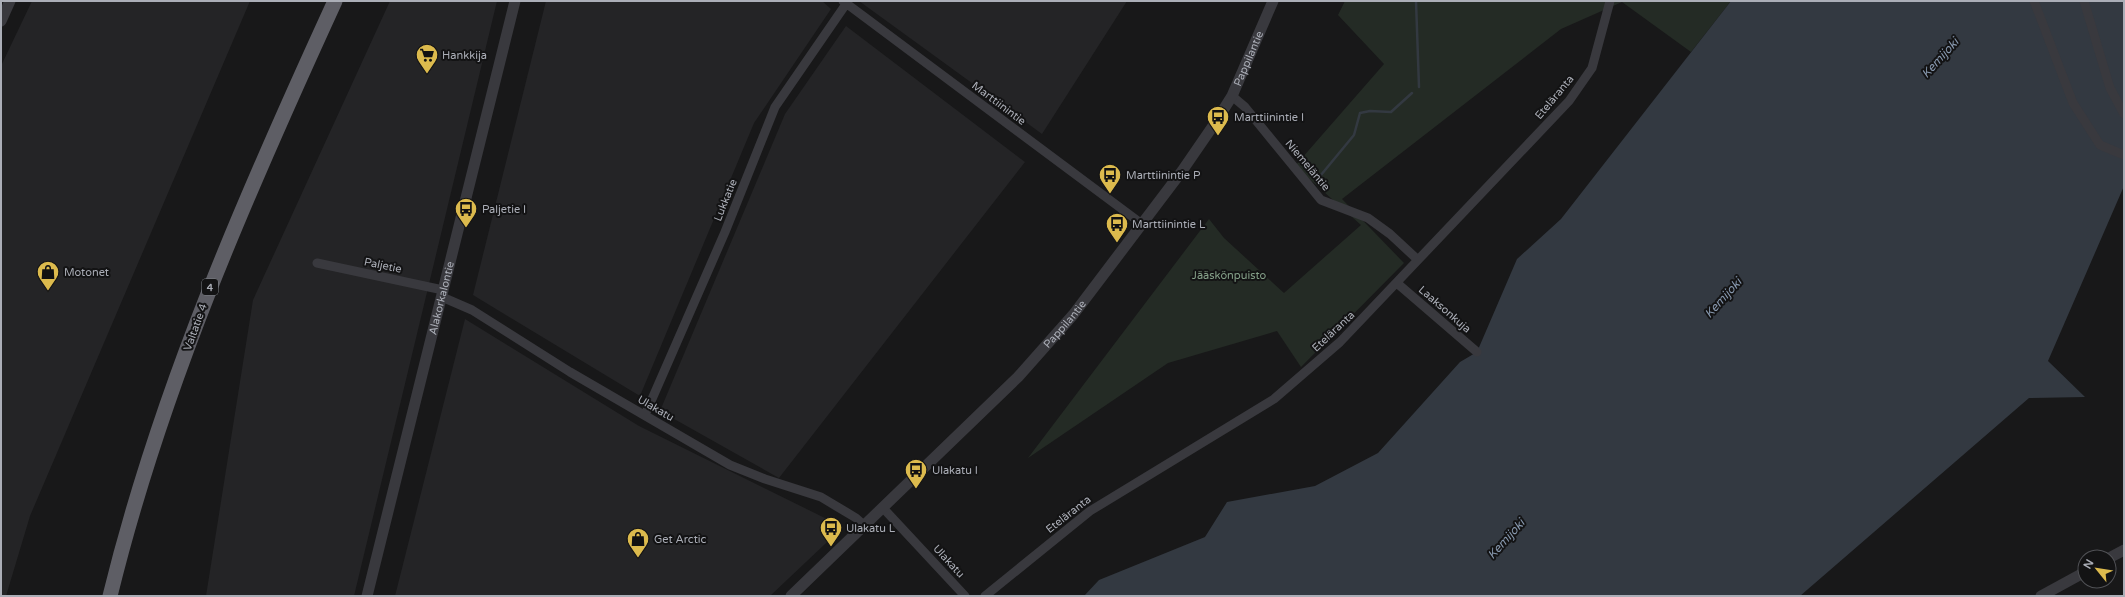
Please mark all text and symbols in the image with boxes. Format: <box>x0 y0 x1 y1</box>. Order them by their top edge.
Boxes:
street label: Pappilantie <box>1231 29 1266 88</box>
water label: Kemijoki <box>1918 34 1963 81</box>
supermarket icon: Hankkija <box>414 42 440 75</box>
place label: Hankkija <box>442 49 487 62</box>
street label: Eteläranta <box>1532 73 1577 122</box>
street label: Marttiinintie <box>969 79 1028 128</box>
bus stop icon: Marttiinintie I <box>1205 104 1231 137</box>
place label: Marttiinintie I <box>1234 111 1304 124</box>
street label: Niemeläntie <box>1282 137 1333 194</box>
bus stop icon: Marttiinintie P <box>1097 162 1123 195</box>
place label: Marttiinintie P <box>1126 169 1200 182</box>
street label: Lukkatie <box>711 177 740 223</box>
bus stop icon: Paljetie I <box>453 196 479 229</box>
place label: Paljetie I <box>482 203 526 216</box>
bus stop icon: Marttiinintie L <box>1104 211 1130 244</box>
place label: Marttiinintie L <box>1132 218 1206 231</box>
street label: Paljetie <box>363 255 403 276</box>
shop icon: Motonet <box>35 259 61 292</box>
street label: Alakorkalontie <box>426 260 457 336</box>
place label: Motonet <box>64 266 109 279</box>
park label: Jääskönpuisto <box>1192 269 1267 282</box>
water label: Kemijoki <box>1701 274 1746 321</box>
road number: 4 <box>202 279 218 295</box>
street label: Laaksonkuja <box>1416 283 1473 336</box>
street label: Pappilantie <box>1041 298 1089 351</box>
street label: Valtatie 4 <box>181 302 210 352</box>
street label: Eteläranta <box>1309 308 1357 354</box>
street label: Ulakatu <box>635 393 676 424</box>
bus stop icon: Ulakatu I <box>903 457 929 490</box>
place label: Ulakatu I <box>932 464 978 477</box>
street label: Eteläranta <box>1043 493 1093 536</box>
bus stop icon: Ulakatu L <box>818 515 844 548</box>
water label: Kemijoki <box>1484 515 1529 562</box>
place label: Ulakatu L <box>846 522 896 535</box>
shop icon: Get Arctic <box>625 526 651 559</box>
place label: Get Arctic <box>654 533 707 546</box>
street label: Ulakatu <box>930 542 967 580</box>
north arrow <box>2077 549 2117 589</box>
text: N <box>2081 557 2097 571</box>

